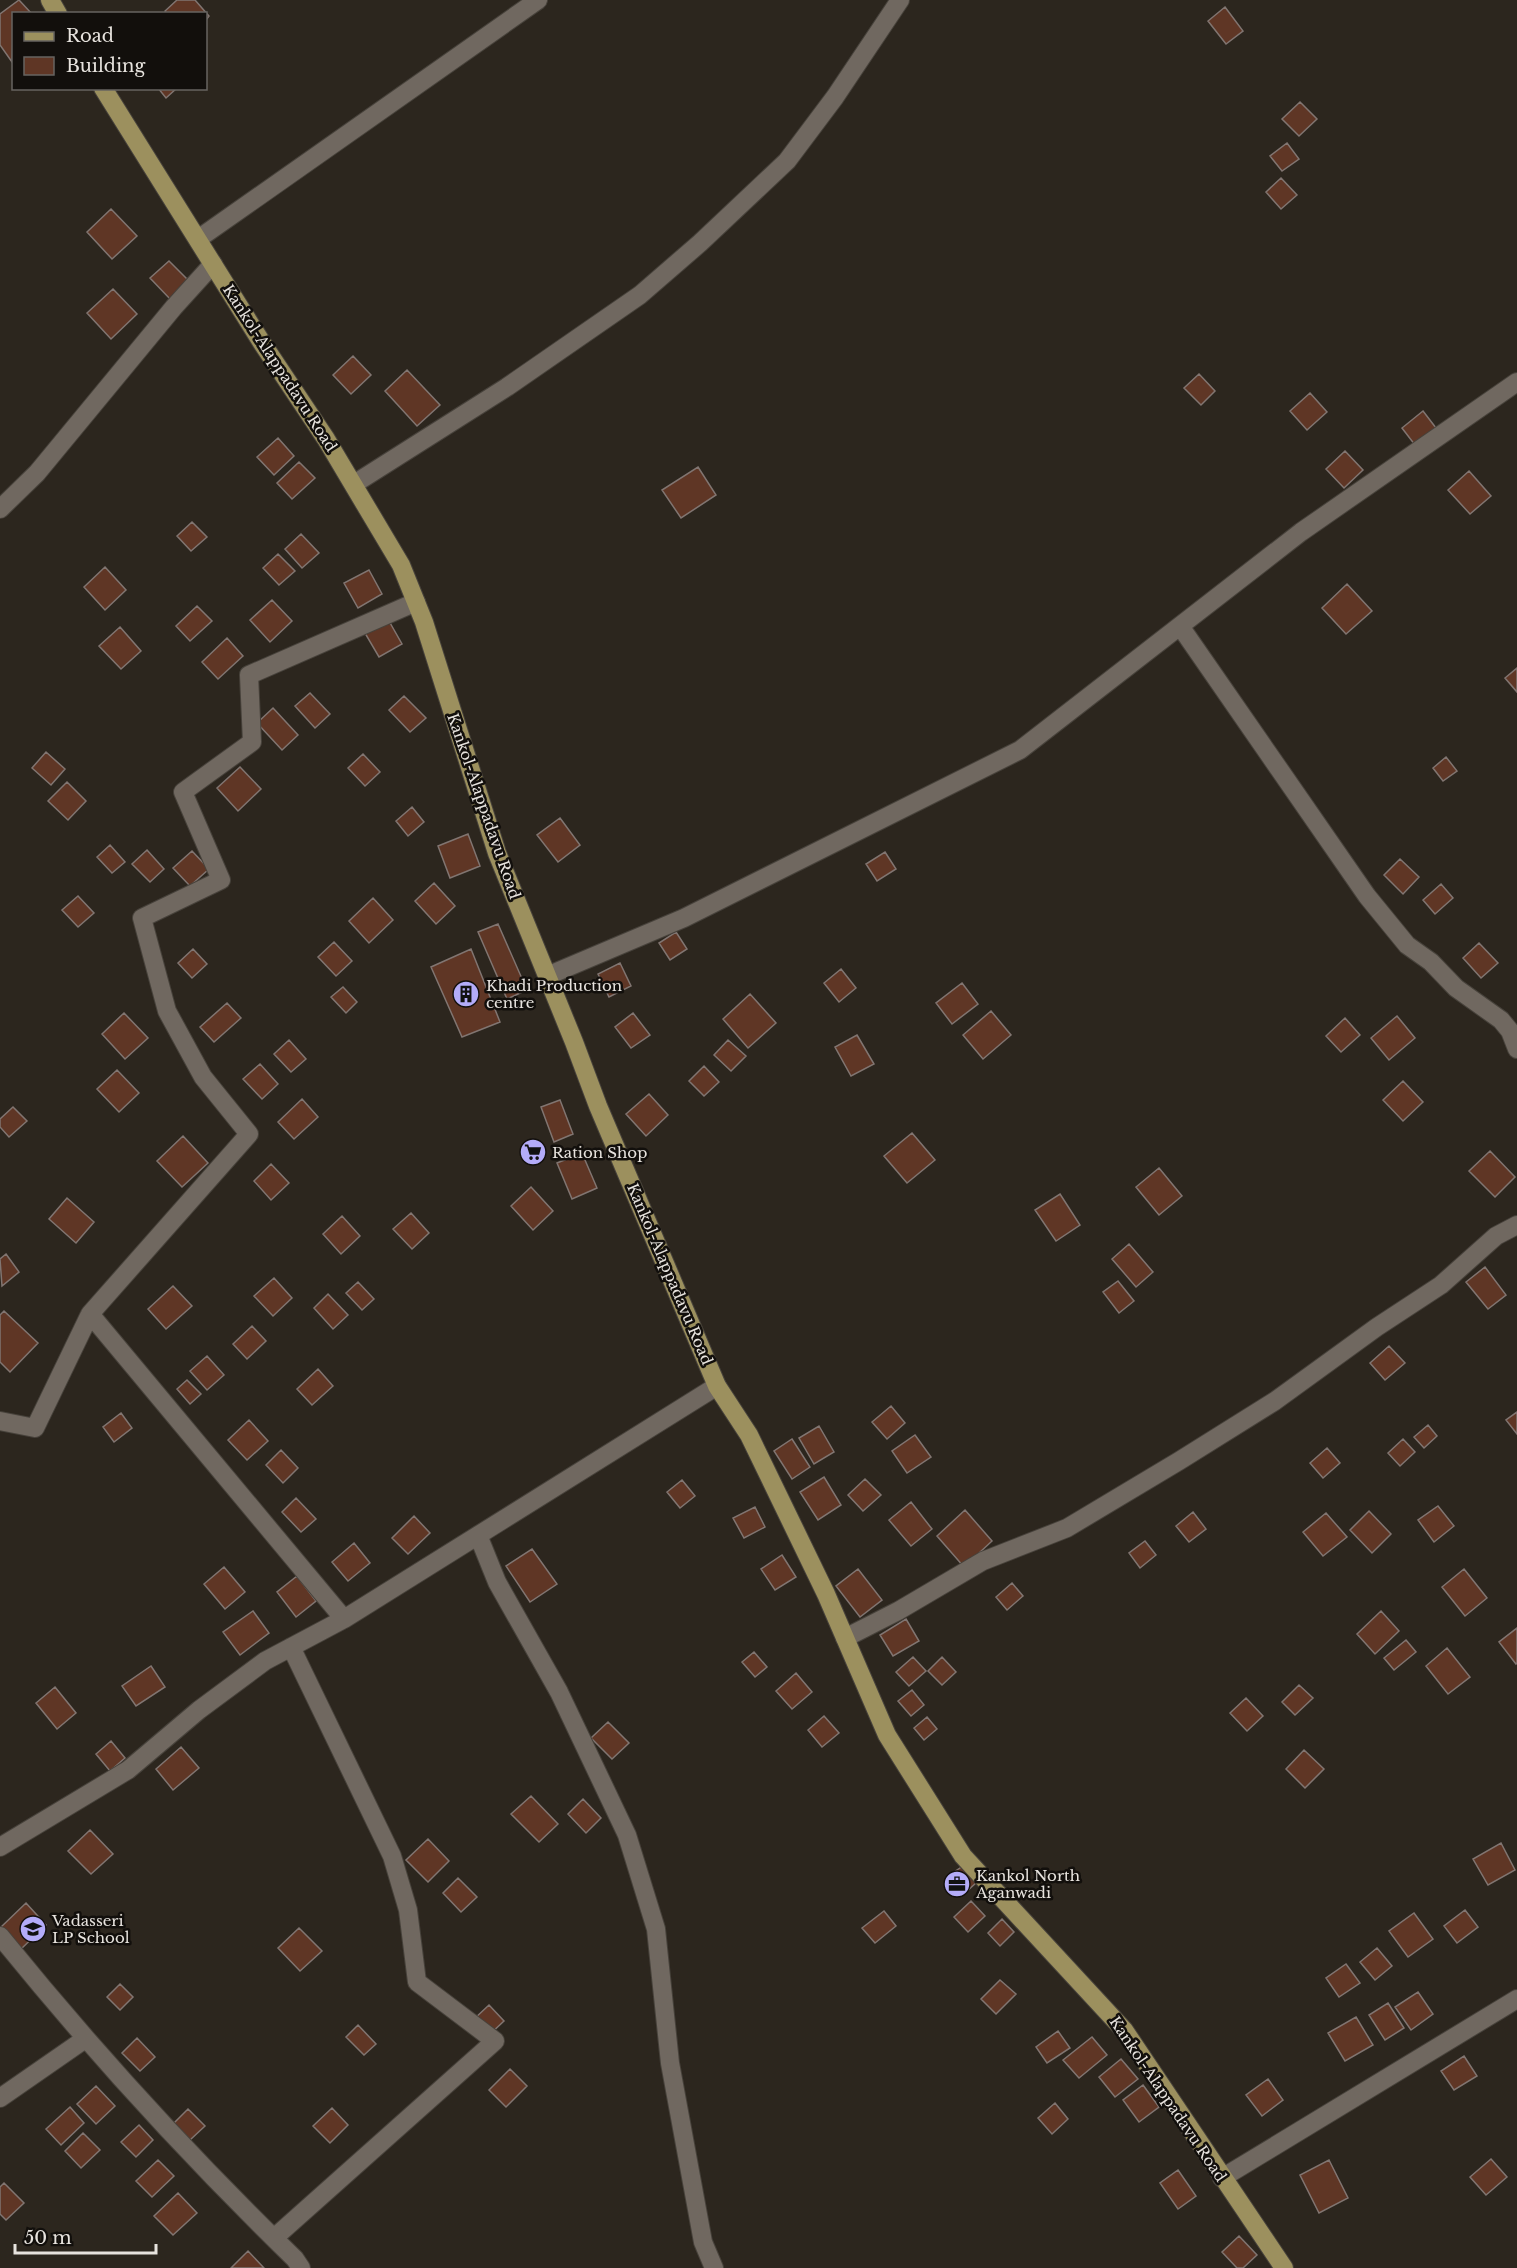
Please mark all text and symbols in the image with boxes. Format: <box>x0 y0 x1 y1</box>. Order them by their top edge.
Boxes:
legend <box>12 12 207 90</box>
text: Road <box>66 25 114 47</box>
text: Building <box>66 55 145 77</box>
street label: Kankol-Alappadavu Road <box>219 281 341 455</box>
street label: Kankol-Alappadavu Road <box>443 711 525 901</box>
place label: Khadi Production centre <box>486 976 622 1012</box>
building icon: Khadi Production centre <box>451 979 481 1009</box>
supermarket icon: Ration Shop <box>518 1137 548 1167</box>
place label: Ration Shop <box>552 1143 647 1162</box>
street label: Kankol-Alappadavu Road <box>623 1180 717 1368</box>
place label: Kankol North Aganwadi <box>975 1866 1080 1902</box>
office icon: Kankol North Aganwadi <box>942 1869 972 1899</box>
place label: Vadasseri LP School <box>51 1911 130 1947</box>
school or university icon: Vadasseri LP School <box>18 1914 48 1944</box>
street label: Kankol-Alappadavu Road <box>1105 2013 1231 2185</box>
scale bar <box>15 2217 156 2255</box>
text: 50 m <box>24 2227 72 2249</box>

